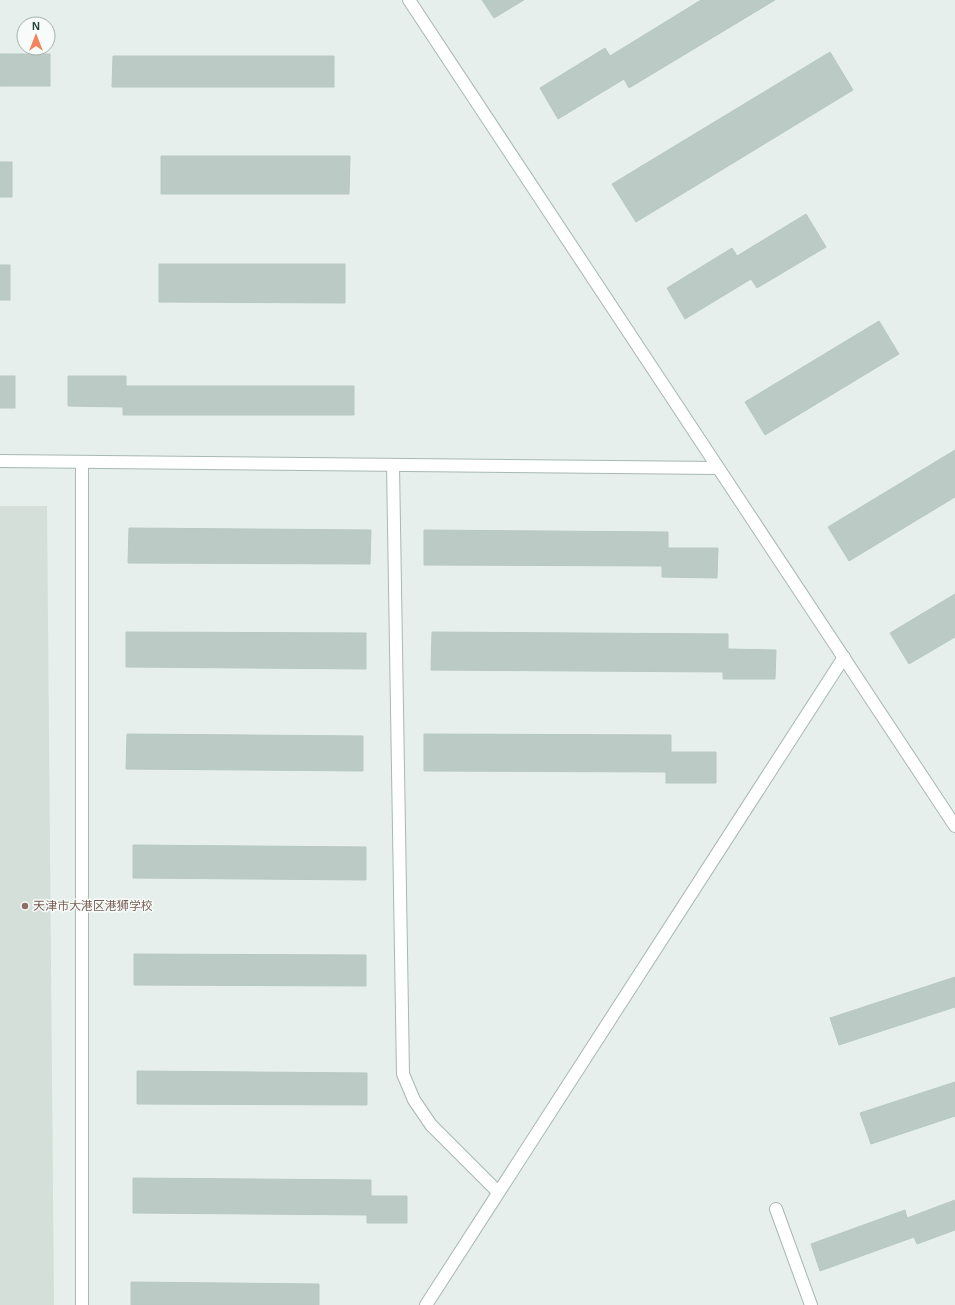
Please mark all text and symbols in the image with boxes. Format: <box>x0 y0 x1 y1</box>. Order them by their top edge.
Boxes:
north arrow <box>16 16 56 56</box>
text: N <box>32 20 40 32</box>
place label: 天津市大港区港狮学校 <box>33 899 153 913</box>
marker: 天津市大港区港狮学校 <box>20 901 30 911</box>

